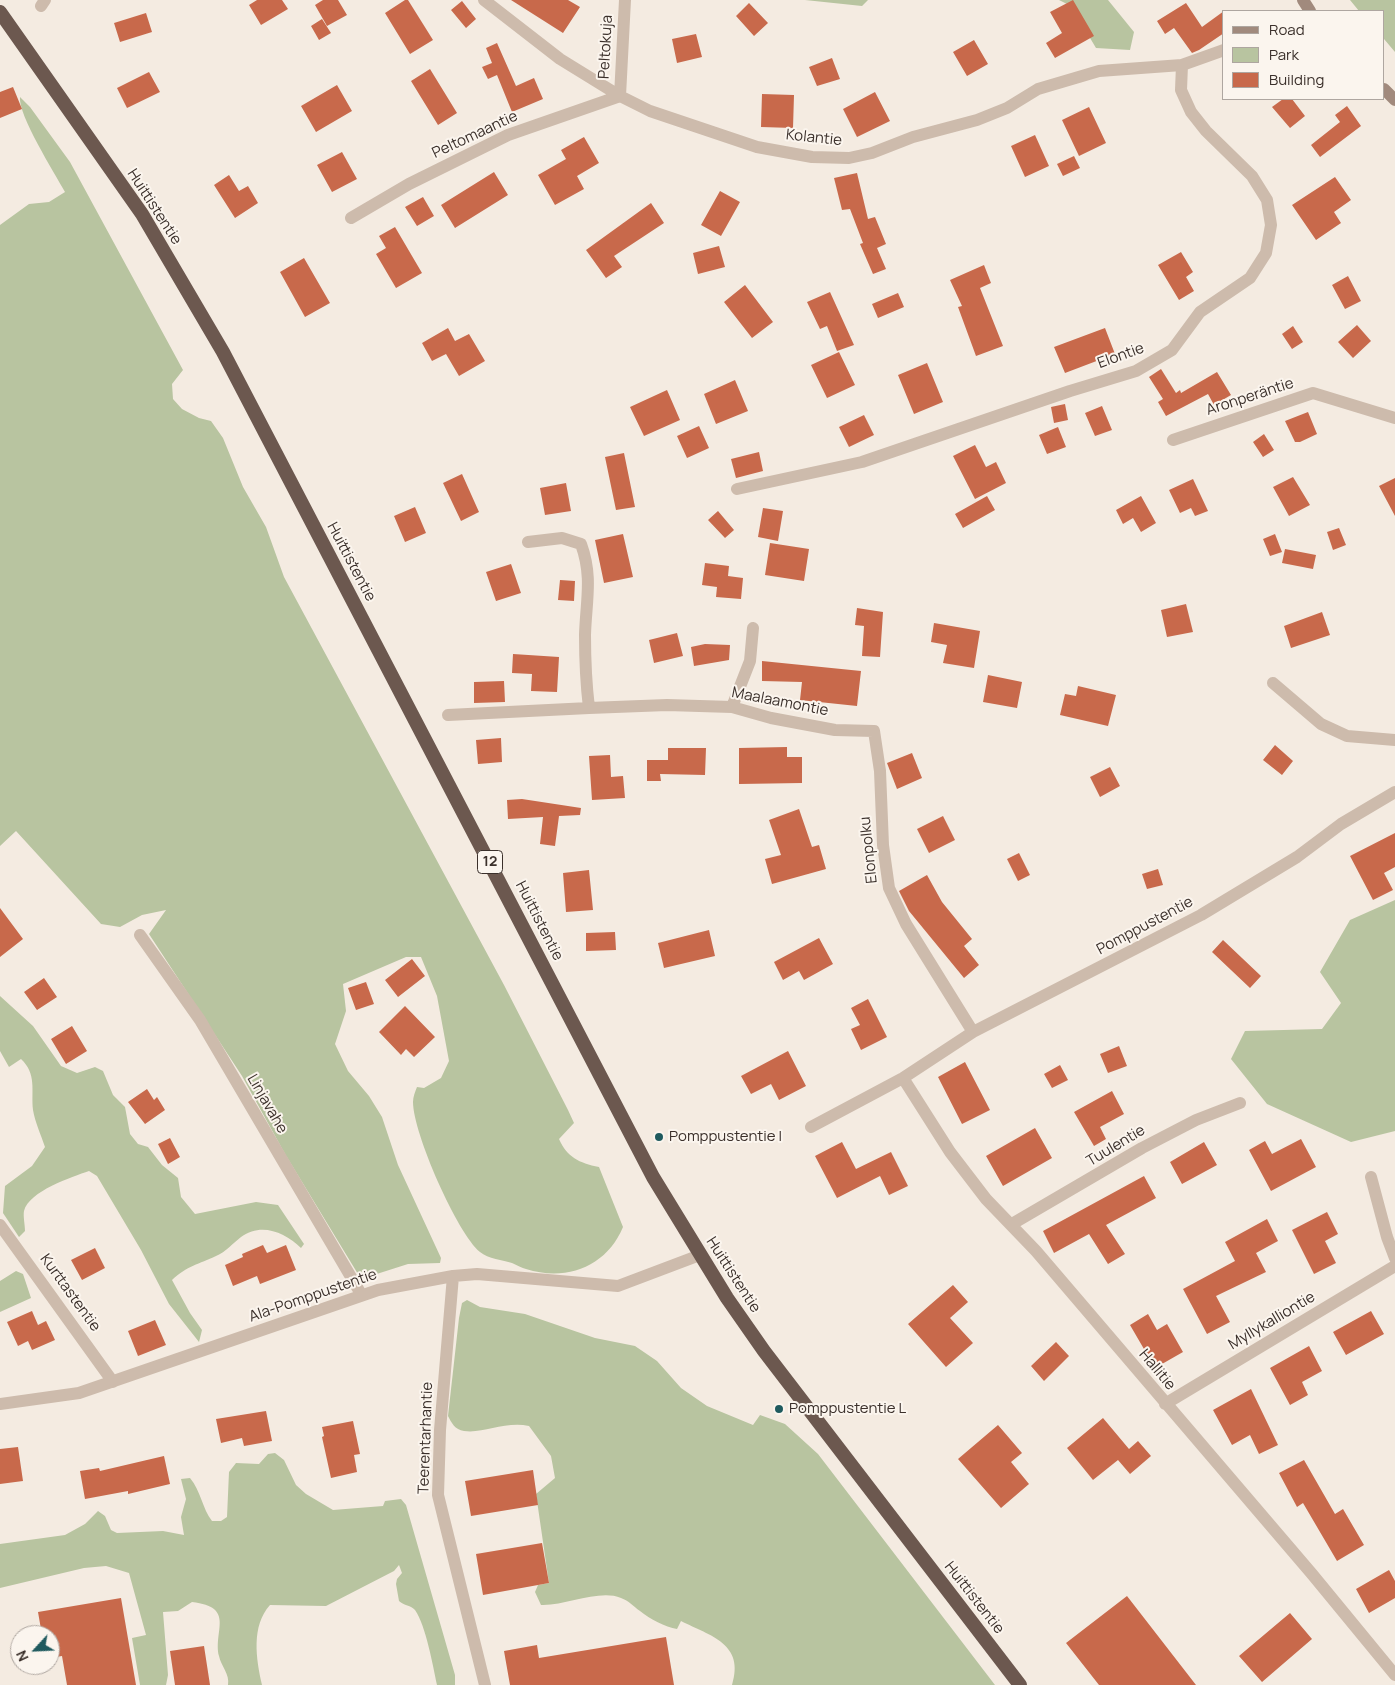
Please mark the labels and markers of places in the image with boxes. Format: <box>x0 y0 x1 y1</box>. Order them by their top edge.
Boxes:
place label: Pomppustentie I <box>669 1128 782 1146</box>
marker: Pomppustentie I <box>653 1131 665 1143</box>
place label: Pomppustentie L <box>789 1400 906 1418</box>
marker: Pomppustentie L <box>773 1403 785 1415</box>

